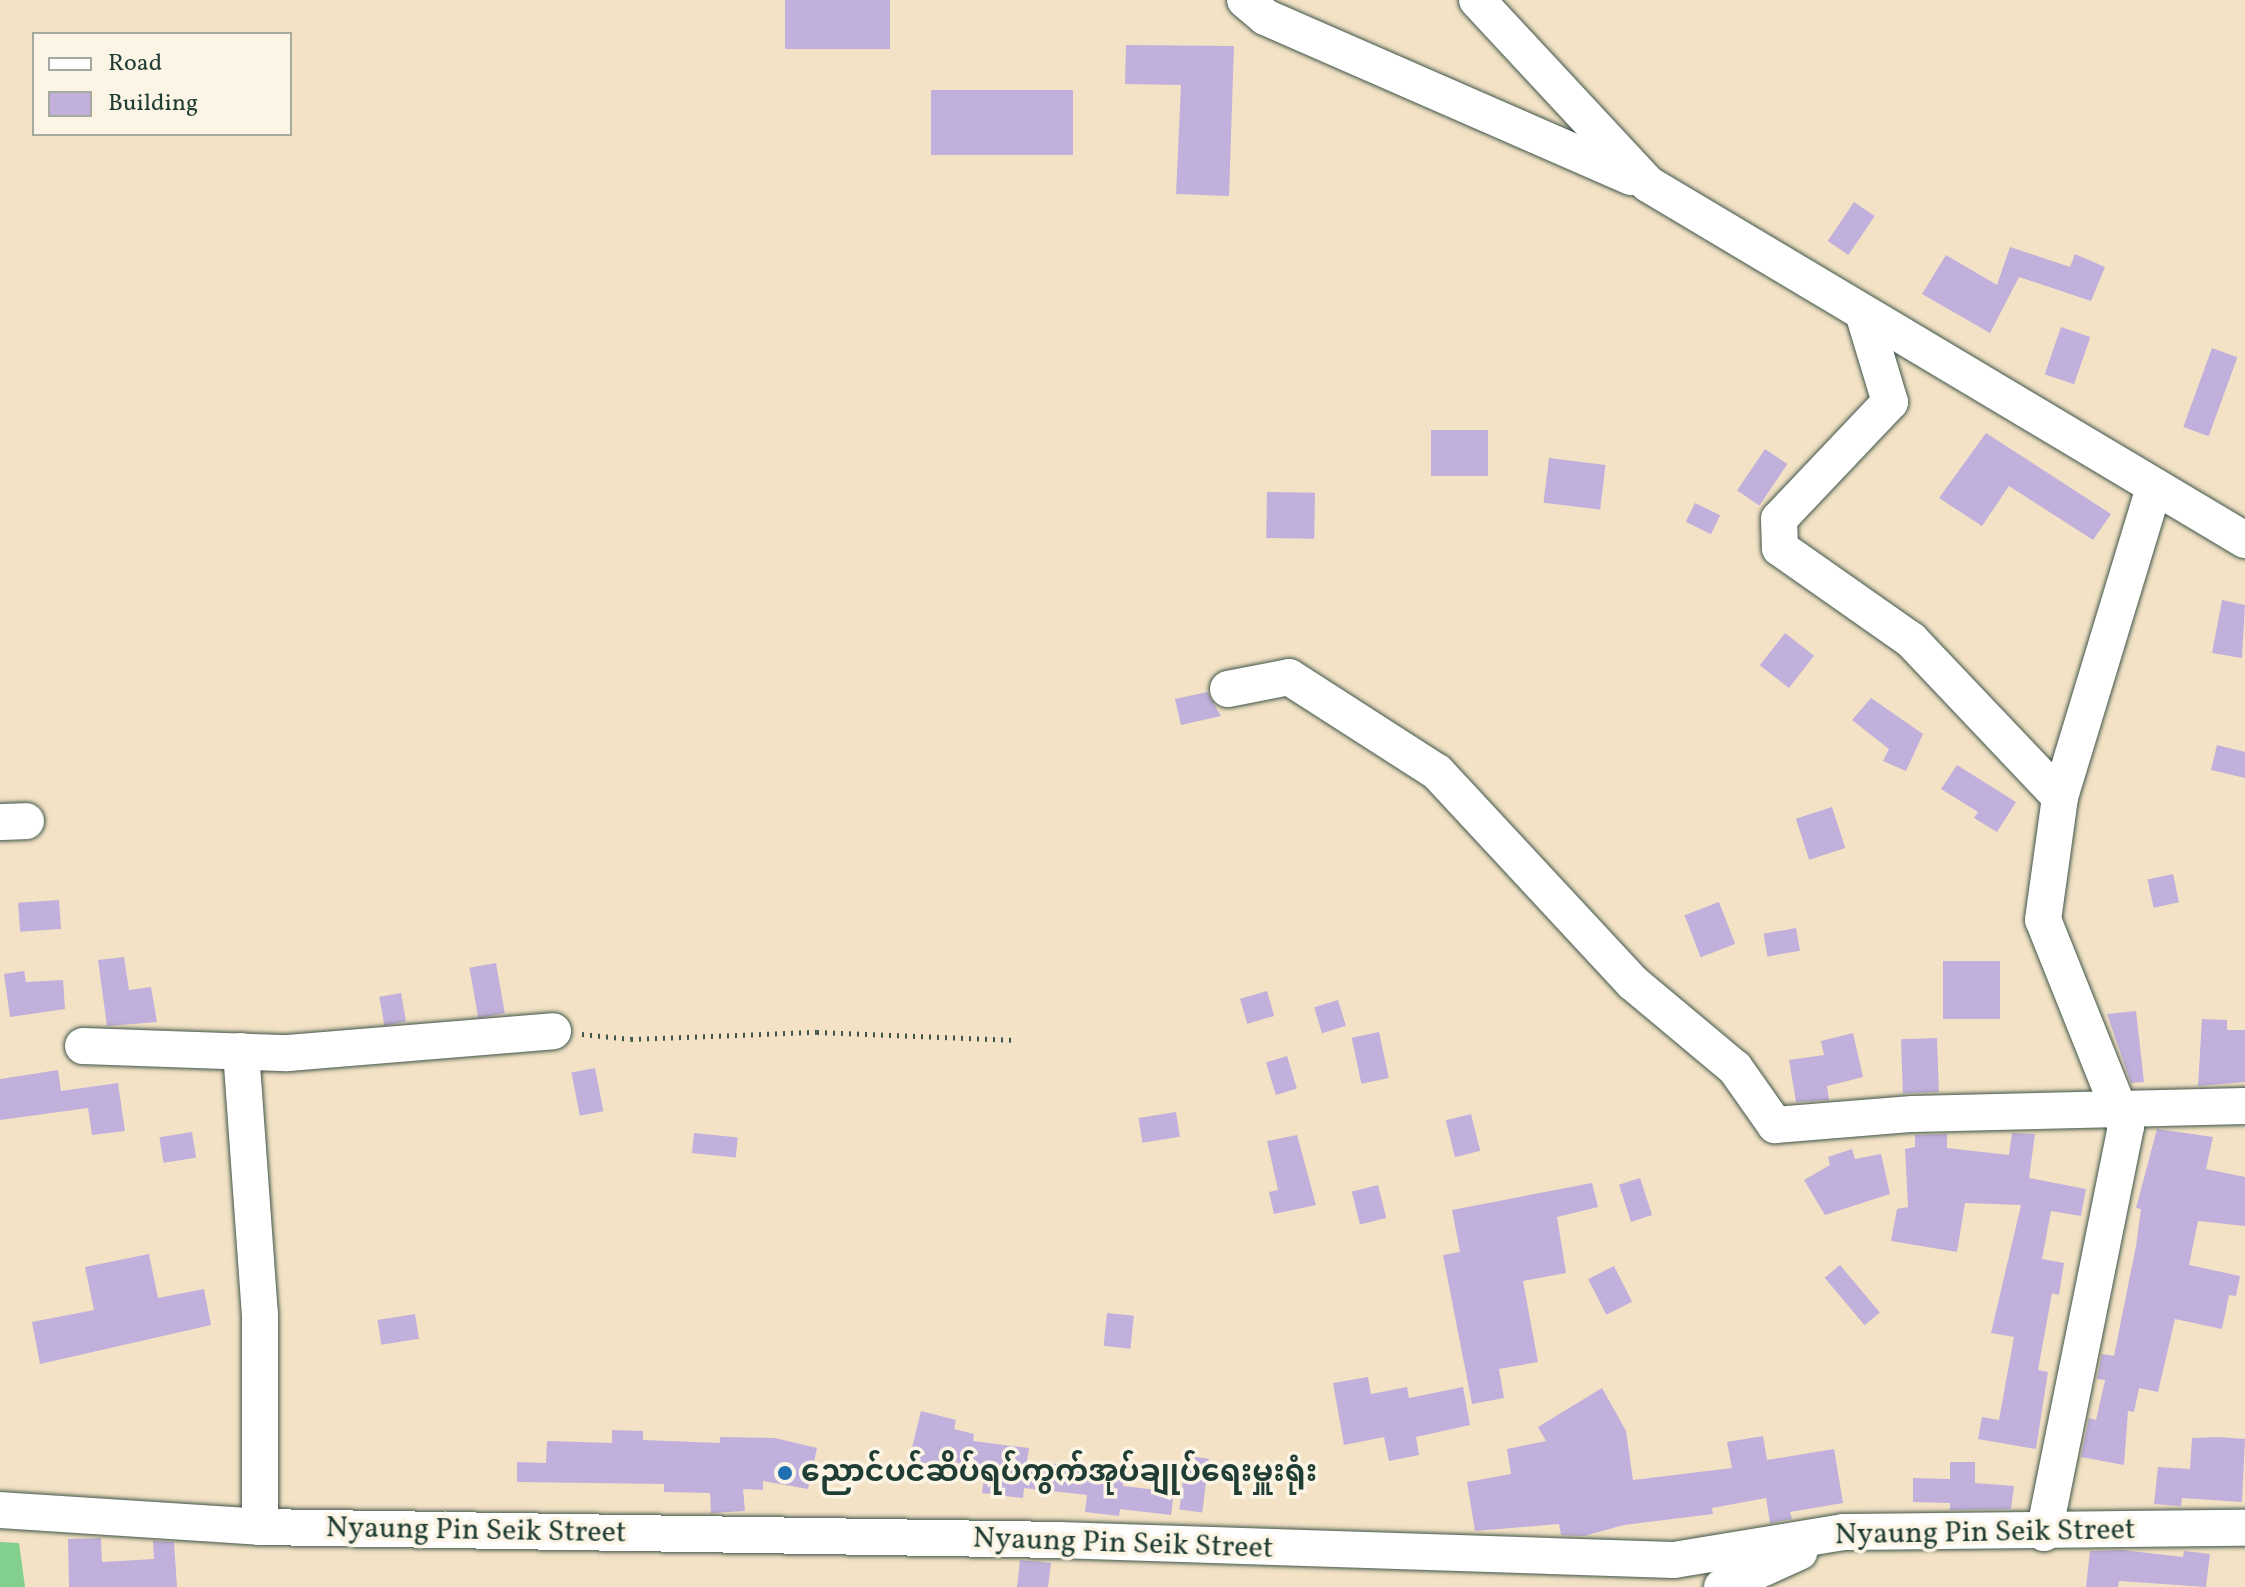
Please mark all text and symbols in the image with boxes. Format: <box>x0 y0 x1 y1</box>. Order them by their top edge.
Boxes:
legend <box>32 32 292 136</box>
text: Road <box>108 47 162 81</box>
text: Building <box>108 87 198 121</box>
place label: ညောင်ပင်ဆိပ်ရပ်ကွက်အုပ်ချုပ်ရေးမှူးရုံး <box>801 1455 1317 1491</box>
marker: ညောင်ပင်ဆိပ်ရပ်ကွက်အုပ်ချုပ်ရေးမှူးရုံး <box>776 1464 794 1482</box>
street label: Nyaung Pin Seik Street <box>325 1510 627 1552</box>
street label: Nyaung Pin Seik Street <box>1834 1512 2136 1554</box>
street label: Nyaung Pin Seik Street <box>972 1521 1274 1567</box>

